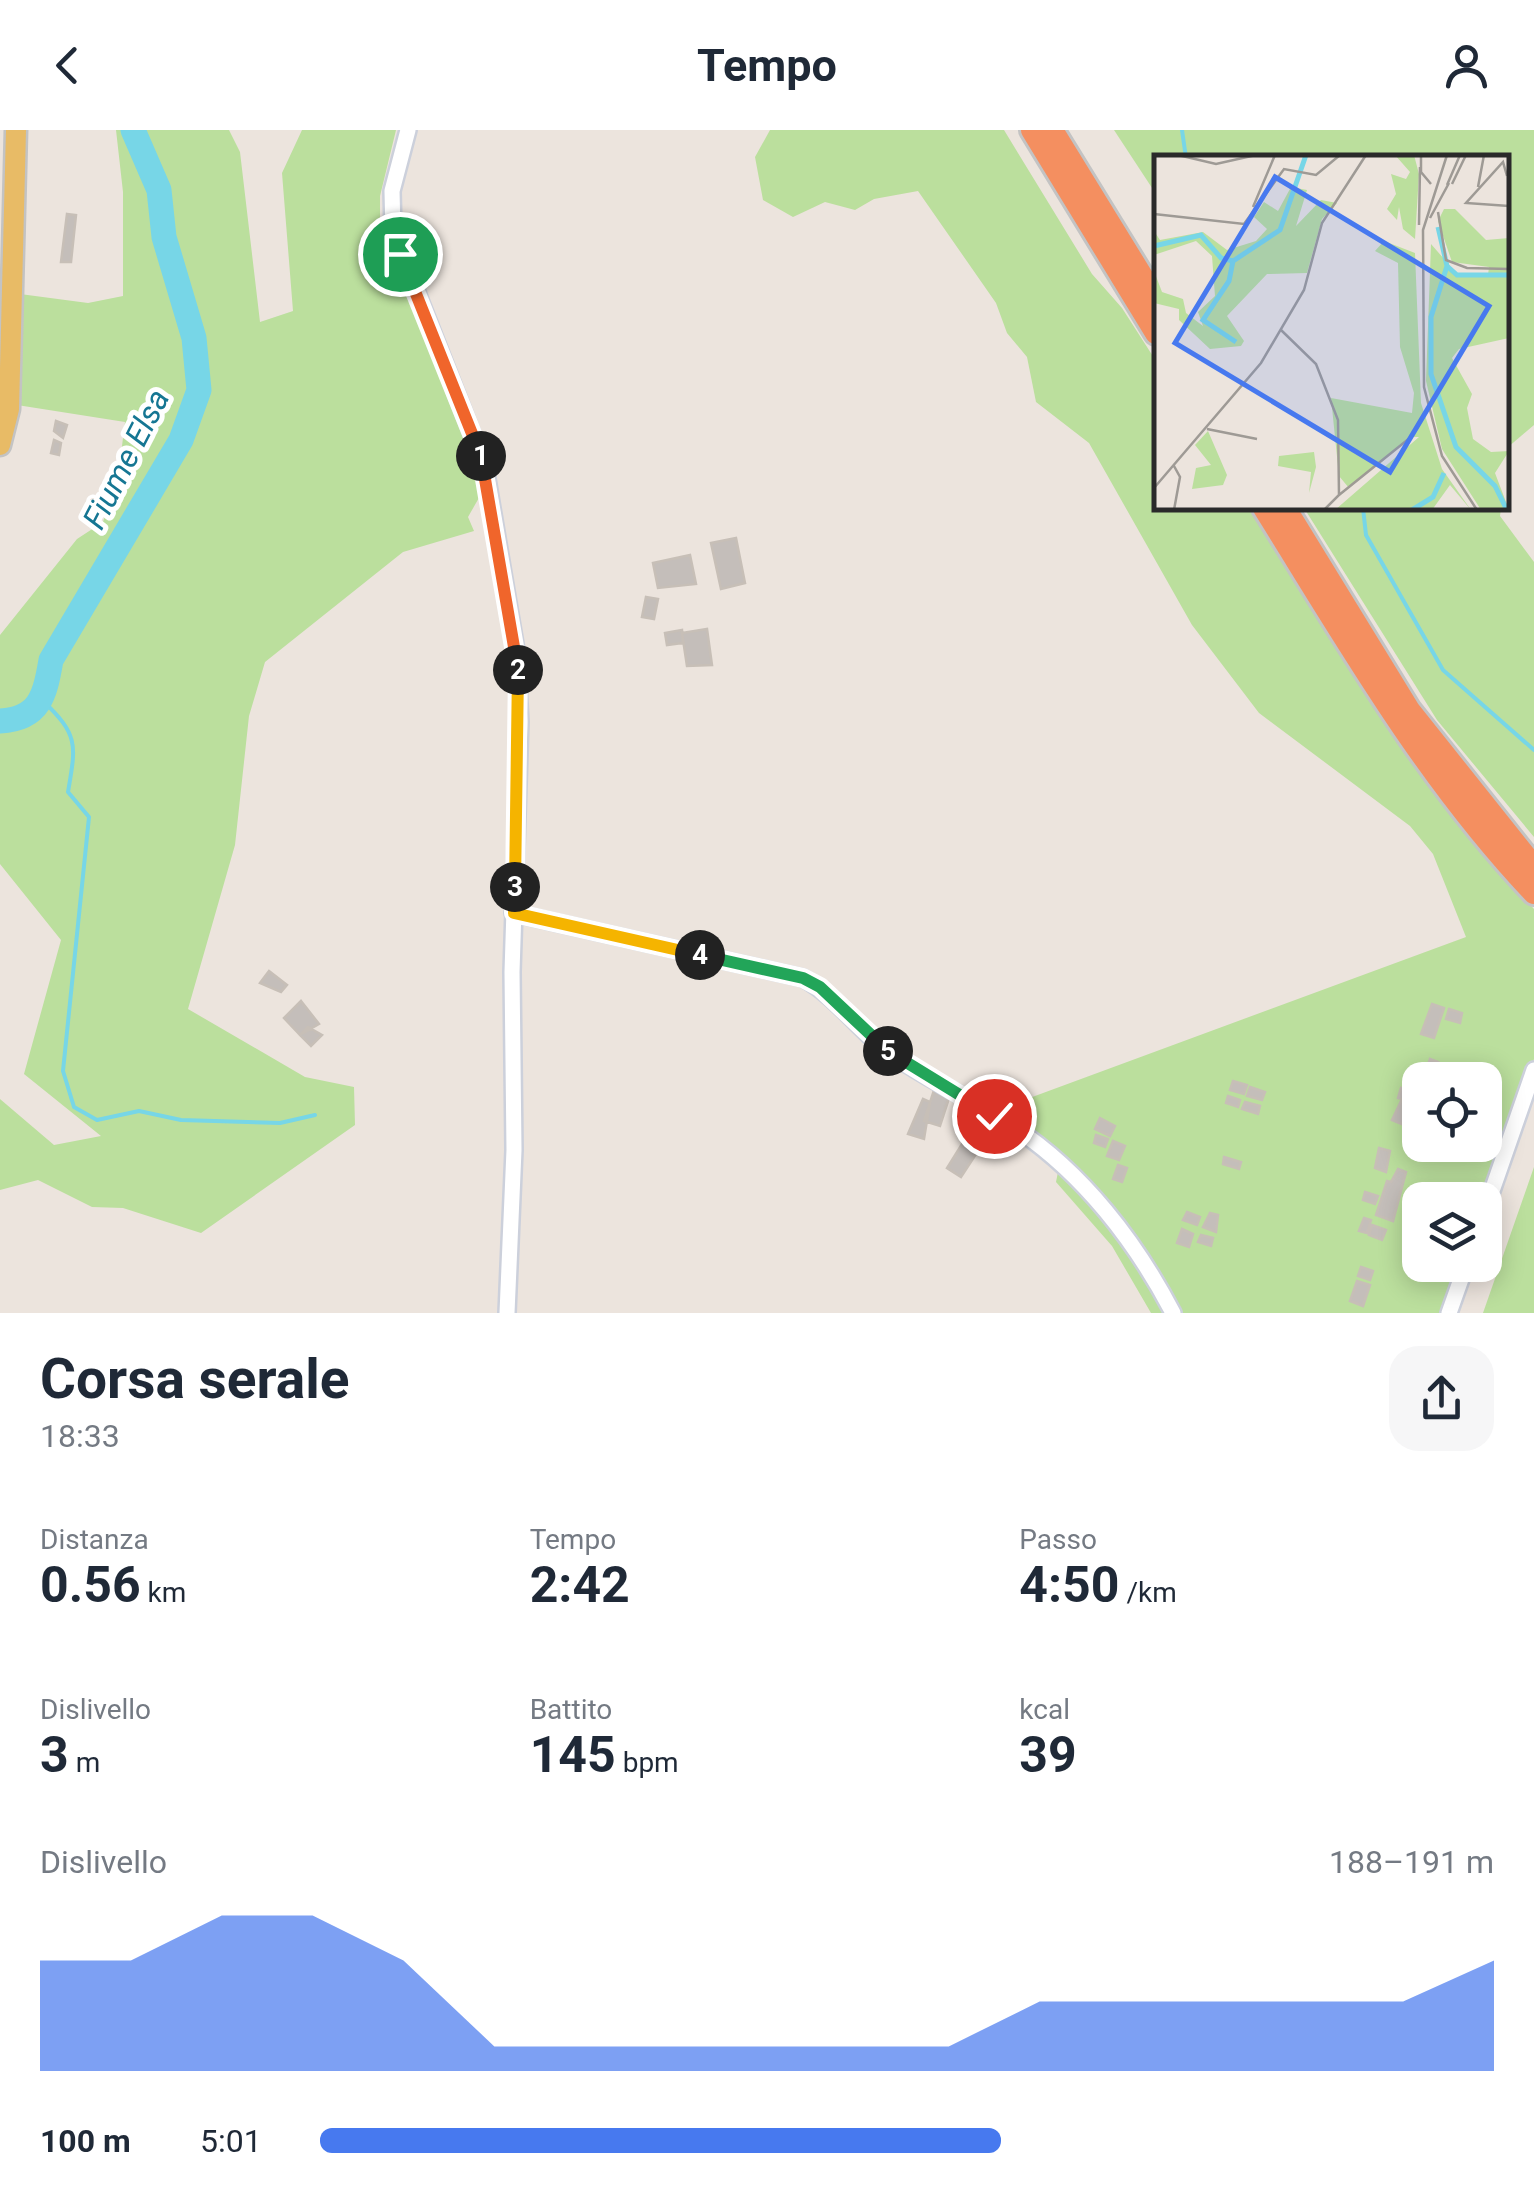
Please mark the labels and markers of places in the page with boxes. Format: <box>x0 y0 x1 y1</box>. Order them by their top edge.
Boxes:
pin <box>358 212 443 297</box>
pin: 1 <box>456 431 506 481</box>
pin: 2 <box>493 645 543 695</box>
pin: 3 <box>490 862 540 912</box>
pin: 4 <box>675 930 725 980</box>
pin: 5 <box>863 1026 913 1076</box>
pin <box>952 1074 1037 1159</box>

